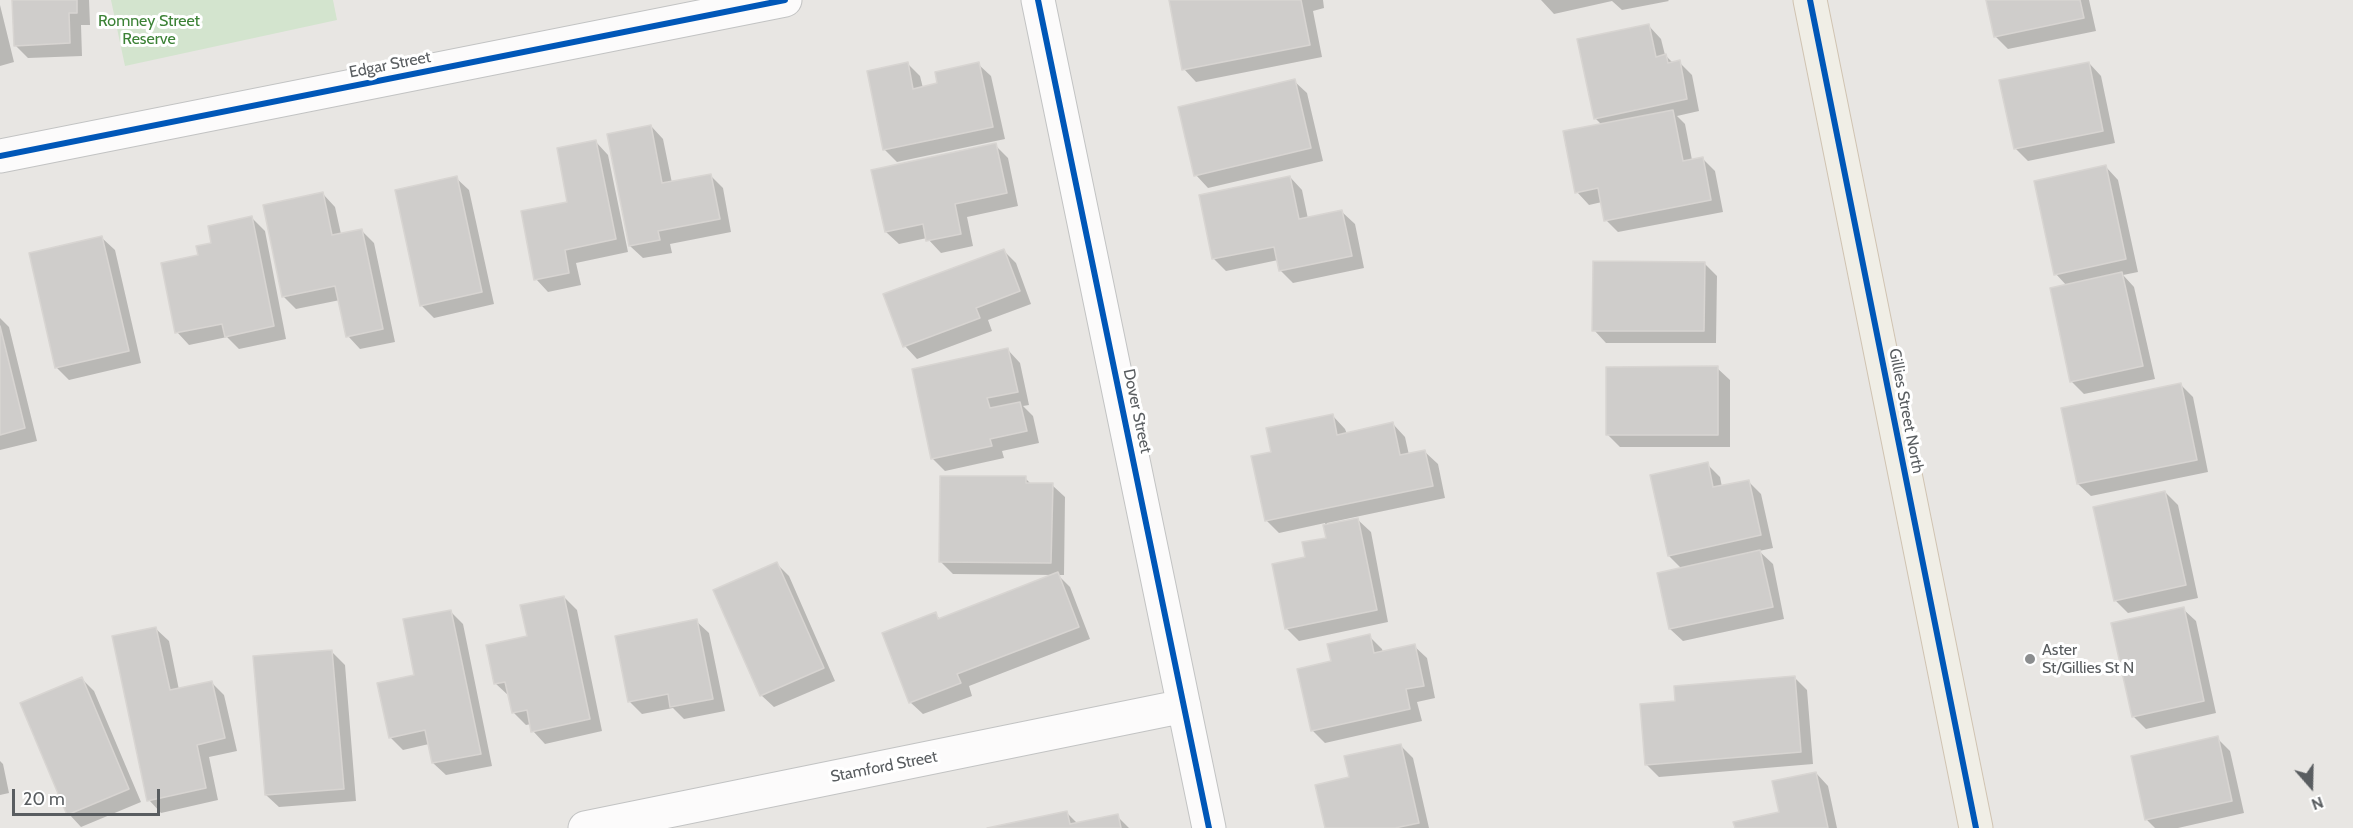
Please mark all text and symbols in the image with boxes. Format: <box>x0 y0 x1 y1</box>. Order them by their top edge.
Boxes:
park label: Romney Street Reserve <box>98 11 200 49</box>
street label: Edgar Street <box>347 48 433 82</box>
street label: Gillies Street North <box>1884 347 1928 475</box>
street label: Dover Street <box>1119 367 1155 455</box>
place label: Aster St/Gillies St N <box>2042 640 2134 678</box>
marker: Aster St/Gillies St N <box>2023 652 2037 666</box>
street label: Stamford Street <box>829 747 939 787</box>
north arrow <box>2281 756 2341 816</box>
scale bar <box>15 777 164 815</box>
text: 20 m <box>23 788 65 810</box>
text: N <box>2309 793 2326 814</box>

